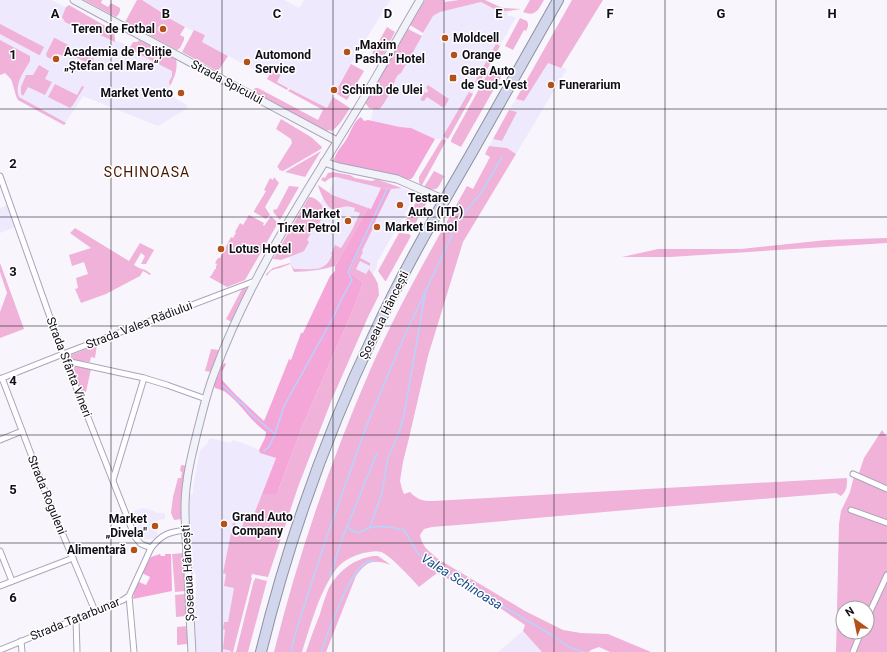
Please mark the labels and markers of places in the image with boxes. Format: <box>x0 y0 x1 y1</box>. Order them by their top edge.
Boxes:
place label: Teren de Fotbal <box>71 22 155 36</box>
marker: Teren de Fotbal <box>158 24 168 34</box>
place label: Moldcell <box>453 31 499 45</box>
marker: Moldcell <box>440 33 450 43</box>
place label: „Maxim Pasha” Hotel <box>355 38 425 66</box>
place label: Academia de Poliție „Ștefan cel Mare“ <box>64 45 172 74</box>
marker: „Maxim Pasha” Hotel <box>342 47 352 57</box>
place label: Automond Service <box>255 48 311 76</box>
place label: Orange <box>462 48 501 62</box>
marker: Orange <box>449 50 459 60</box>
marker: Academia de Poliție „Ștefan cel Mare“ <box>51 54 61 64</box>
marker: Automond Service <box>242 57 252 67</box>
place label: Gara Auto de Sud-Vest <box>461 64 527 92</box>
marker: Gara Auto de Sud-Vest <box>448 73 458 83</box>
place label: Funerarium <box>559 78 621 92</box>
marker: Funerarium <box>546 80 556 90</box>
place label: Schimb de Ulei <box>342 83 423 97</box>
marker: Schimb de Ulei <box>329 85 339 95</box>
place label: Market Vento <box>100 86 173 100</box>
marker: Market Vento <box>176 88 186 98</box>
place label: Testare Auto (ITP) <box>408 191 463 219</box>
marker: Testare Auto (ITP) <box>395 200 405 210</box>
place label: Market Tirex Petrol <box>277 207 340 235</box>
marker: Market Tirex Petrol <box>343 216 353 226</box>
place label: Market Bimol <box>385 220 457 234</box>
marker: Market Bimol <box>372 222 382 232</box>
place label: Lotus Hotel <box>229 242 291 256</box>
marker: Lotus Hotel <box>216 244 226 254</box>
place label: Grand Auto Company <box>232 510 293 538</box>
place label: Market „Divela" <box>106 512 147 540</box>
marker: Grand Auto Company <box>219 519 229 529</box>
marker: Market „Divela" <box>150 521 160 531</box>
place label: Alimentară <box>67 543 127 557</box>
marker: Alimentară <box>129 545 139 555</box>

